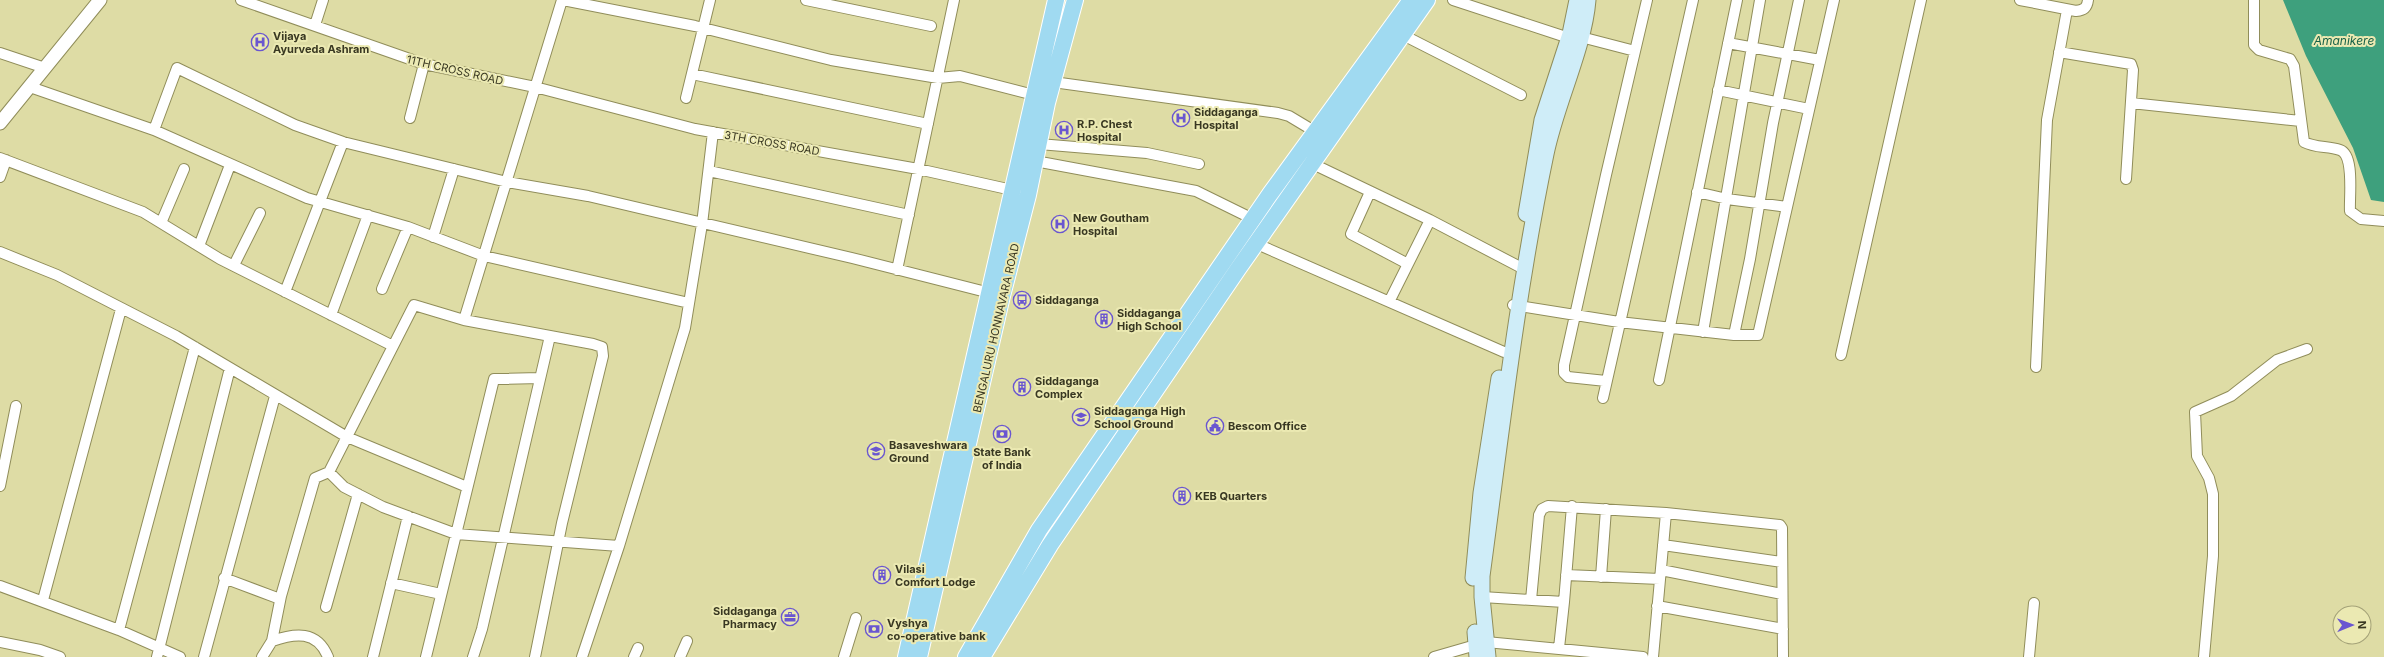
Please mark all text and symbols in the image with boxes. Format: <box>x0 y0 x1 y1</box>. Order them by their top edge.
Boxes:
place label: Vijaya Ayurveda Ashram <box>273 29 369 56</box>
hospital icon: Vijaya Ayurveda Ashram <box>250 32 270 52</box>
water label: Amanikere <box>2313 33 2374 48</box>
street label: 11TH CROSS ROAD <box>405 52 505 88</box>
place label: Siddaganga Hospital <box>1194 105 1258 132</box>
hospital icon: Siddaganga Hospital <box>1171 108 1191 128</box>
place label: R.P. Chest Hospital <box>1077 117 1132 144</box>
hospital icon: R.P. Chest Hospital <box>1054 120 1074 140</box>
street label: 3TH CROSS ROAD <box>723 128 821 158</box>
place label: New Goutham Hospital <box>1073 211 1149 238</box>
hospital icon: New Goutham Hospital <box>1050 214 1070 234</box>
street label: BENGALURU HONNAVARA ROAD <box>970 242 1022 414</box>
bus stop icon: Siddaganga <box>1012 290 1032 310</box>
place label: Siddaganga <box>1035 293 1099 307</box>
place label: Siddaganga High School <box>1117 306 1182 333</box>
building icon: Siddaganga High School <box>1094 309 1114 329</box>
place label: Siddaganga Complex <box>1035 374 1099 401</box>
building icon: Siddaganga Complex <box>1012 377 1032 397</box>
place label: Siddaganga High School Ground <box>1094 404 1186 431</box>
school or university icon: Siddaganga High School Ground <box>1071 407 1091 427</box>
public building icon: Bescom Office <box>1205 416 1225 436</box>
place label: Bescom Office <box>1228 419 1307 433</box>
bank icon: State Bank of India <box>992 424 1012 444</box>
place label: Basaveshwara Ground <box>889 438 967 465</box>
school or university icon: Basaveshwara Ground <box>866 441 886 461</box>
place label: State Bank of India <box>973 445 1031 472</box>
building icon: KEB Quarters <box>1172 486 1192 506</box>
place label: KEB Quarters <box>1195 489 1267 503</box>
place label: Vilasi Comfort Lodge <box>895 562 976 589</box>
building icon: Vilasi Comfort Lodge <box>872 565 892 585</box>
place label: Siddaganga Pharmacy <box>713 604 777 631</box>
north arrow <box>2332 605 2372 645</box>
office icon: Siddaganga Pharmacy <box>780 607 800 627</box>
place label: Vyshya co-operative bank <box>887 616 986 643</box>
bank icon: Vyshya co-operative bank <box>864 619 884 639</box>
text: N <box>2355 621 2369 629</box>

